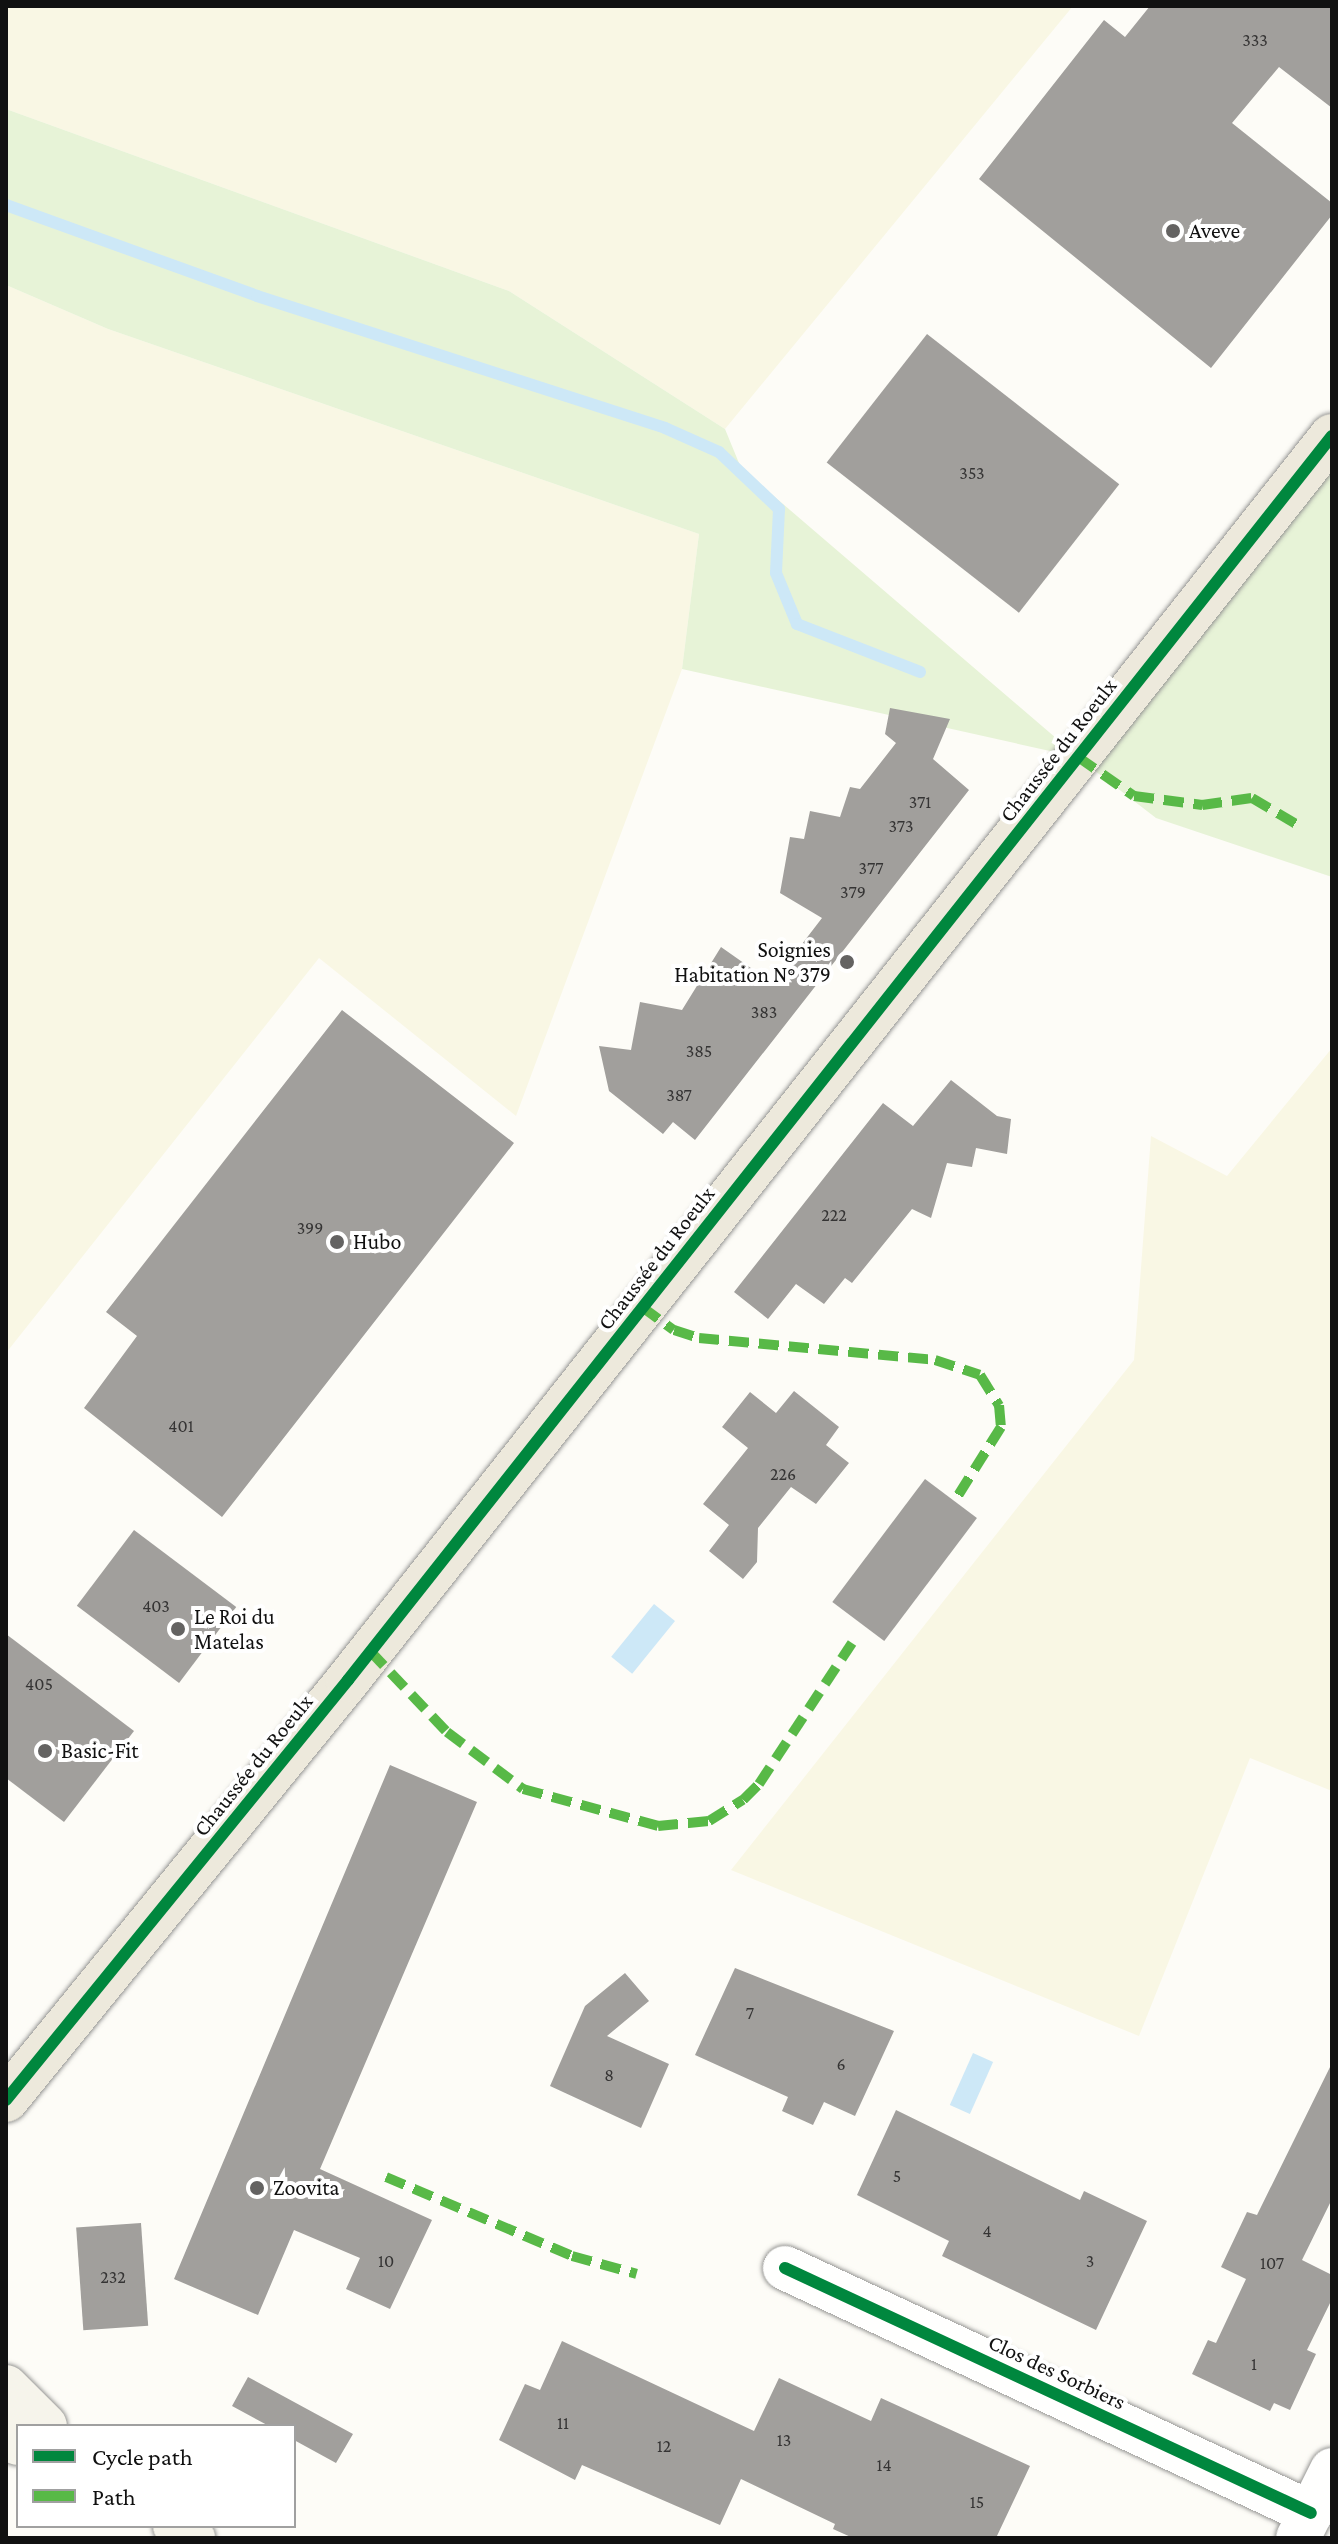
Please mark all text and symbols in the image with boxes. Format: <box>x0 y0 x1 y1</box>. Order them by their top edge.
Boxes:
house number: 333 <box>1242 29 1268 51</box>
place label: Aveve <box>1189 218 1240 244</box>
marker: Aveve <box>1164 222 1182 240</box>
house number: 353 <box>959 462 985 484</box>
street label: Chaussée du Roeulx <box>994 673 1122 827</box>
house number: 371 <box>909 791 931 813</box>
house number: 373 <box>888 815 914 837</box>
house number: 377 <box>859 857 883 879</box>
house number: 379 <box>840 881 866 903</box>
place label: Soignies Habitation N° 379 <box>674 936 831 988</box>
marker: Soignies Habitation N° 379 <box>838 953 856 971</box>
house number: 383 <box>751 1001 777 1023</box>
house number: 385 <box>686 1040 712 1062</box>
house number: 387 <box>666 1084 692 1106</box>
street label: Chaussée du Roeulx <box>592 1181 720 1335</box>
house number: 222 <box>821 1204 847 1226</box>
house number: 399 <box>297 1217 323 1239</box>
place label: Hubo <box>353 1229 401 1255</box>
marker: Hubo <box>328 1233 346 1251</box>
house number: 401 <box>168 1415 194 1437</box>
house number: 226 <box>770 1463 796 1485</box>
house number: 403 <box>142 1595 170 1617</box>
place label: Le Roi du Matelas <box>194 1603 275 1654</box>
marker: Le Roi du Matelas <box>169 1620 187 1638</box>
house number: 405 <box>25 1673 53 1695</box>
street label: Chaussée du Roeulx <box>188 1689 318 1841</box>
place label: Basic-Fit <box>61 1738 139 1764</box>
marker: Basic-Fit <box>36 1742 54 1760</box>
house number: 7 <box>746 2002 754 2024</box>
house number: 6 <box>836 2053 846 2075</box>
house number: 8 <box>604 2064 614 2086</box>
house number: 5 <box>893 2165 901 2187</box>
place label: Zoovita <box>273 2175 340 2201</box>
marker: Zoovita <box>248 2179 266 2197</box>
house number: 4 <box>982 2220 992 2242</box>
house number: 10 <box>378 2250 394 2272</box>
house number: 3 <box>1086 2250 1094 2272</box>
house number: 107 <box>1260 2252 1284 2274</box>
house number: 232 <box>100 2266 126 2288</box>
street label: Clos des Sorbiers <box>984 2329 1130 2415</box>
house number: 1 <box>1251 2353 1257 2375</box>
house number: 11 <box>557 2412 569 2434</box>
legend <box>16 2424 296 2528</box>
house number: 13 <box>777 2429 791 2451</box>
house number: 12 <box>657 2435 671 2457</box>
text: Cycle path <box>92 2443 193 2470</box>
house number: 14 <box>876 2454 892 2476</box>
text: Path <box>92 2483 136 2510</box>
house number: 15 <box>970 2491 984 2513</box>

